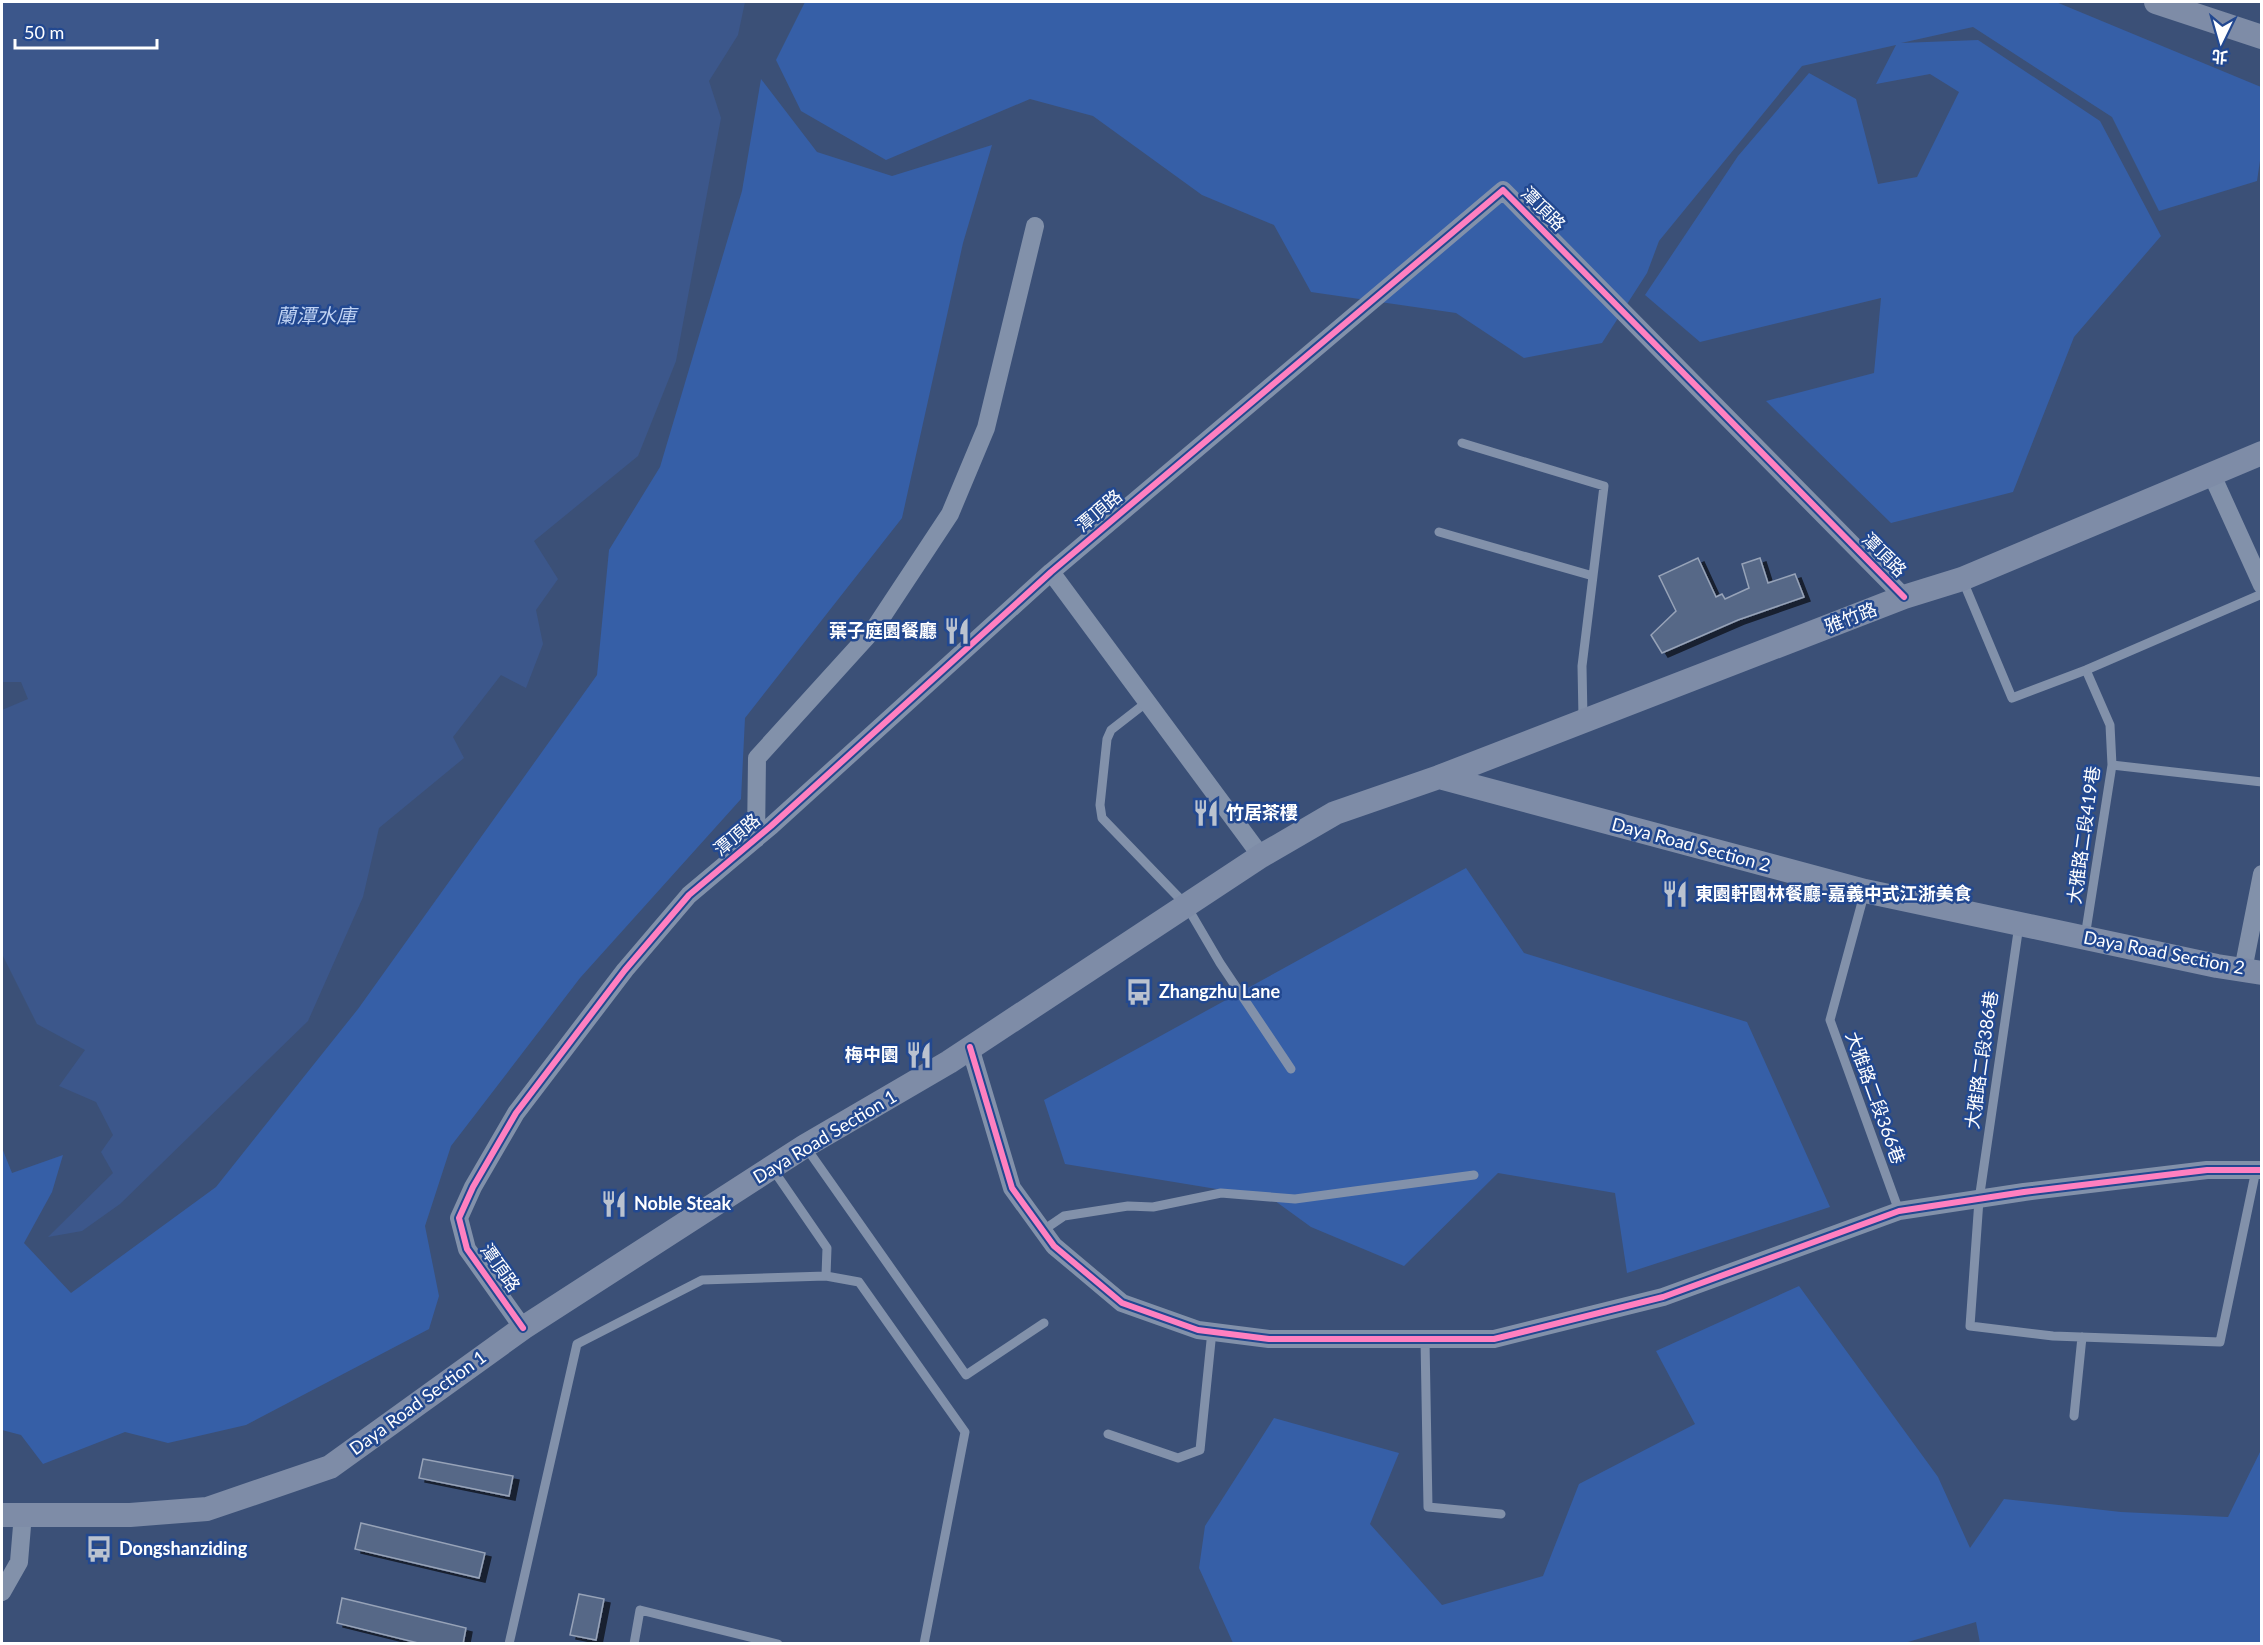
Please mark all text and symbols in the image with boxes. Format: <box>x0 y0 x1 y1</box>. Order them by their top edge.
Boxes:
scale bar <box>15 12 158 50</box>
north arrow <box>2191 12 2251 72</box>
text: 50 m <box>24 21 64 43</box>
text: 北 <box>2211 47 2228 68</box>
street label: 潭頂路 <box>1517 181 1571 235</box>
water label: 蘭潭水庫 <box>276 303 359 327</box>
street label: 潭頂路 <box>1071 484 1126 536</box>
street label: 潭頂路 <box>1858 527 1912 581</box>
street label: 雅竹路 <box>1821 597 1880 637</box>
restaurant icon: 葉子庭園餐廳 <box>942 616 972 646</box>
place label: 葉子庭園餐廳 <box>829 619 937 641</box>
street label: 大雅路二段419巷 <box>2062 764 2104 905</box>
restaurant icon: 竹居茶樓 <box>1191 798 1221 828</box>
place label: 竹居茶樓 <box>1226 801 1298 823</box>
street label: 潭頂路 <box>709 808 764 860</box>
street label: Daya Road Section 2 <box>1609 812 1773 876</box>
restaurant icon: 東園軒園林餐廳-嘉義中式江浙美食 <box>1660 879 1690 909</box>
place label: 東園軒園林餐廳-嘉義中式江浙美食 <box>1695 882 1972 904</box>
street label: Daya Road Section 2 <box>2082 926 2247 978</box>
bus stop icon: Zhangzhu Lane <box>1124 977 1154 1007</box>
place label: Zhangzhu Lane <box>1159 980 1280 1002</box>
street label: 大雅路二段386巷 <box>1960 989 2002 1130</box>
street label: 大雅路二段366巷 <box>1842 1028 1910 1167</box>
restaurant icon: 梅中園 <box>904 1040 934 1070</box>
place label: 梅中園 <box>845 1043 899 1065</box>
street label: Daya Road Section 1 <box>749 1085 900 1188</box>
restaurant icon: Noble Steak <box>599 1189 629 1219</box>
place label: Noble Steak <box>634 1192 731 1214</box>
street label: 潭頂路 <box>476 1239 525 1296</box>
street label: Daya Road Section 1 <box>345 1345 490 1459</box>
bus stop icon: Dongshanziding <box>84 1534 114 1564</box>
place label: Dongshanziding <box>119 1537 248 1559</box>

